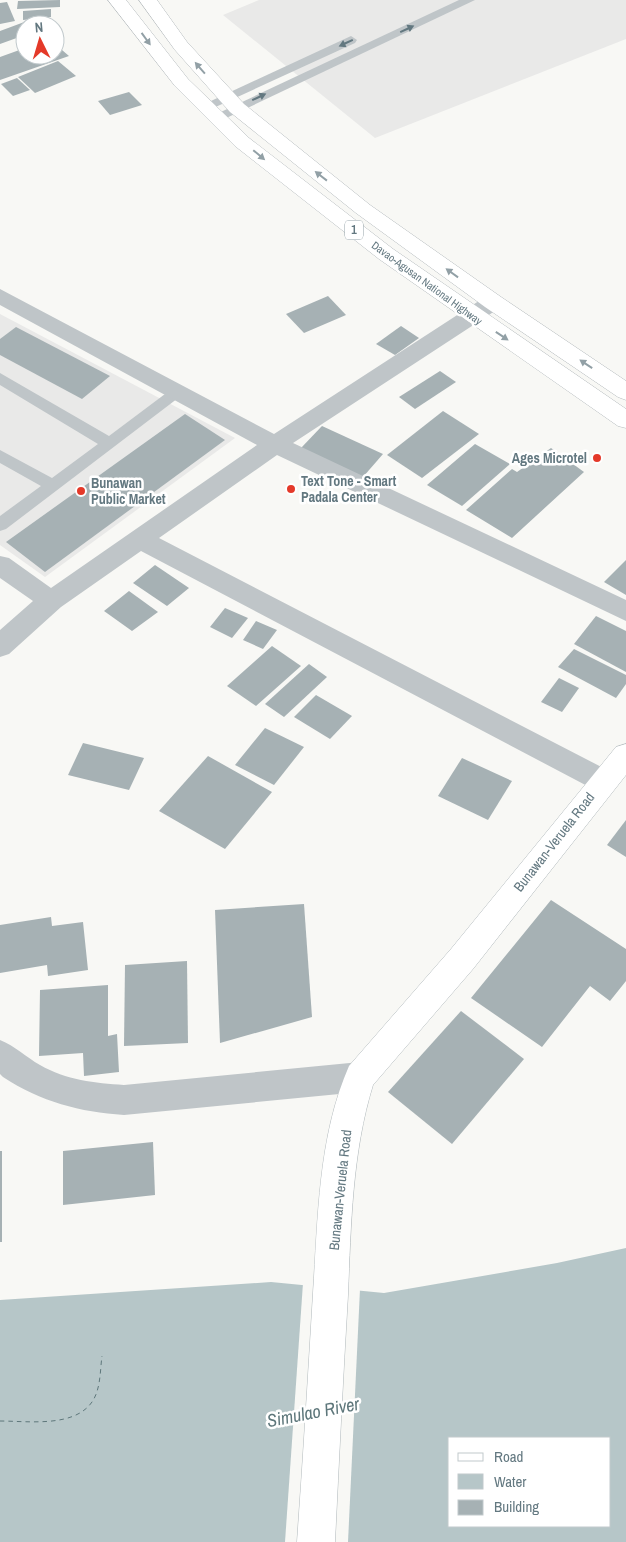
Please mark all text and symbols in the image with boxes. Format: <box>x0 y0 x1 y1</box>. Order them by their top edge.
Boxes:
north arrow <box>15 15 65 65</box>
text: N <box>34 18 44 36</box>
one-way arrow <box>400 25 414 33</box>
one-way arrow <box>141 32 151 46</box>
one-way arrow <box>339 39 353 47</box>
one-way arrow <box>194 63 206 75</box>
one-way arrow <box>252 93 266 101</box>
one-way arrow <box>253 149 265 161</box>
one-way arrow <box>315 170 328 181</box>
road number: 1 <box>345 220 363 240</box>
street label: Davao-Agusan National Highway <box>369 238 485 328</box>
one-way arrow <box>445 268 458 278</box>
one-way arrow <box>495 331 508 341</box>
one-way arrow <box>579 360 592 369</box>
place label: Ages Microtel <box>512 449 587 467</box>
marker: Ages Microtel <box>591 452 603 464</box>
place label: Text Tone - Smart Padala Center <box>301 472 396 506</box>
place label: Bunawan Public Market <box>91 474 166 508</box>
marker: Text Tone - Smart Padala Center <box>285 483 297 495</box>
marker: Bunawan Public Market <box>75 485 87 497</box>
street label: Bunawan-Veruela Road <box>510 789 598 895</box>
street label: Bunawan-Veruela Road <box>325 1129 355 1251</box>
water label: Simulao River <box>265 1391 362 1433</box>
legend <box>448 1437 611 1527</box>
text: Road <box>494 1446 523 1467</box>
text: Water <box>494 1471 526 1492</box>
text: Building <box>494 1496 539 1517</box>

